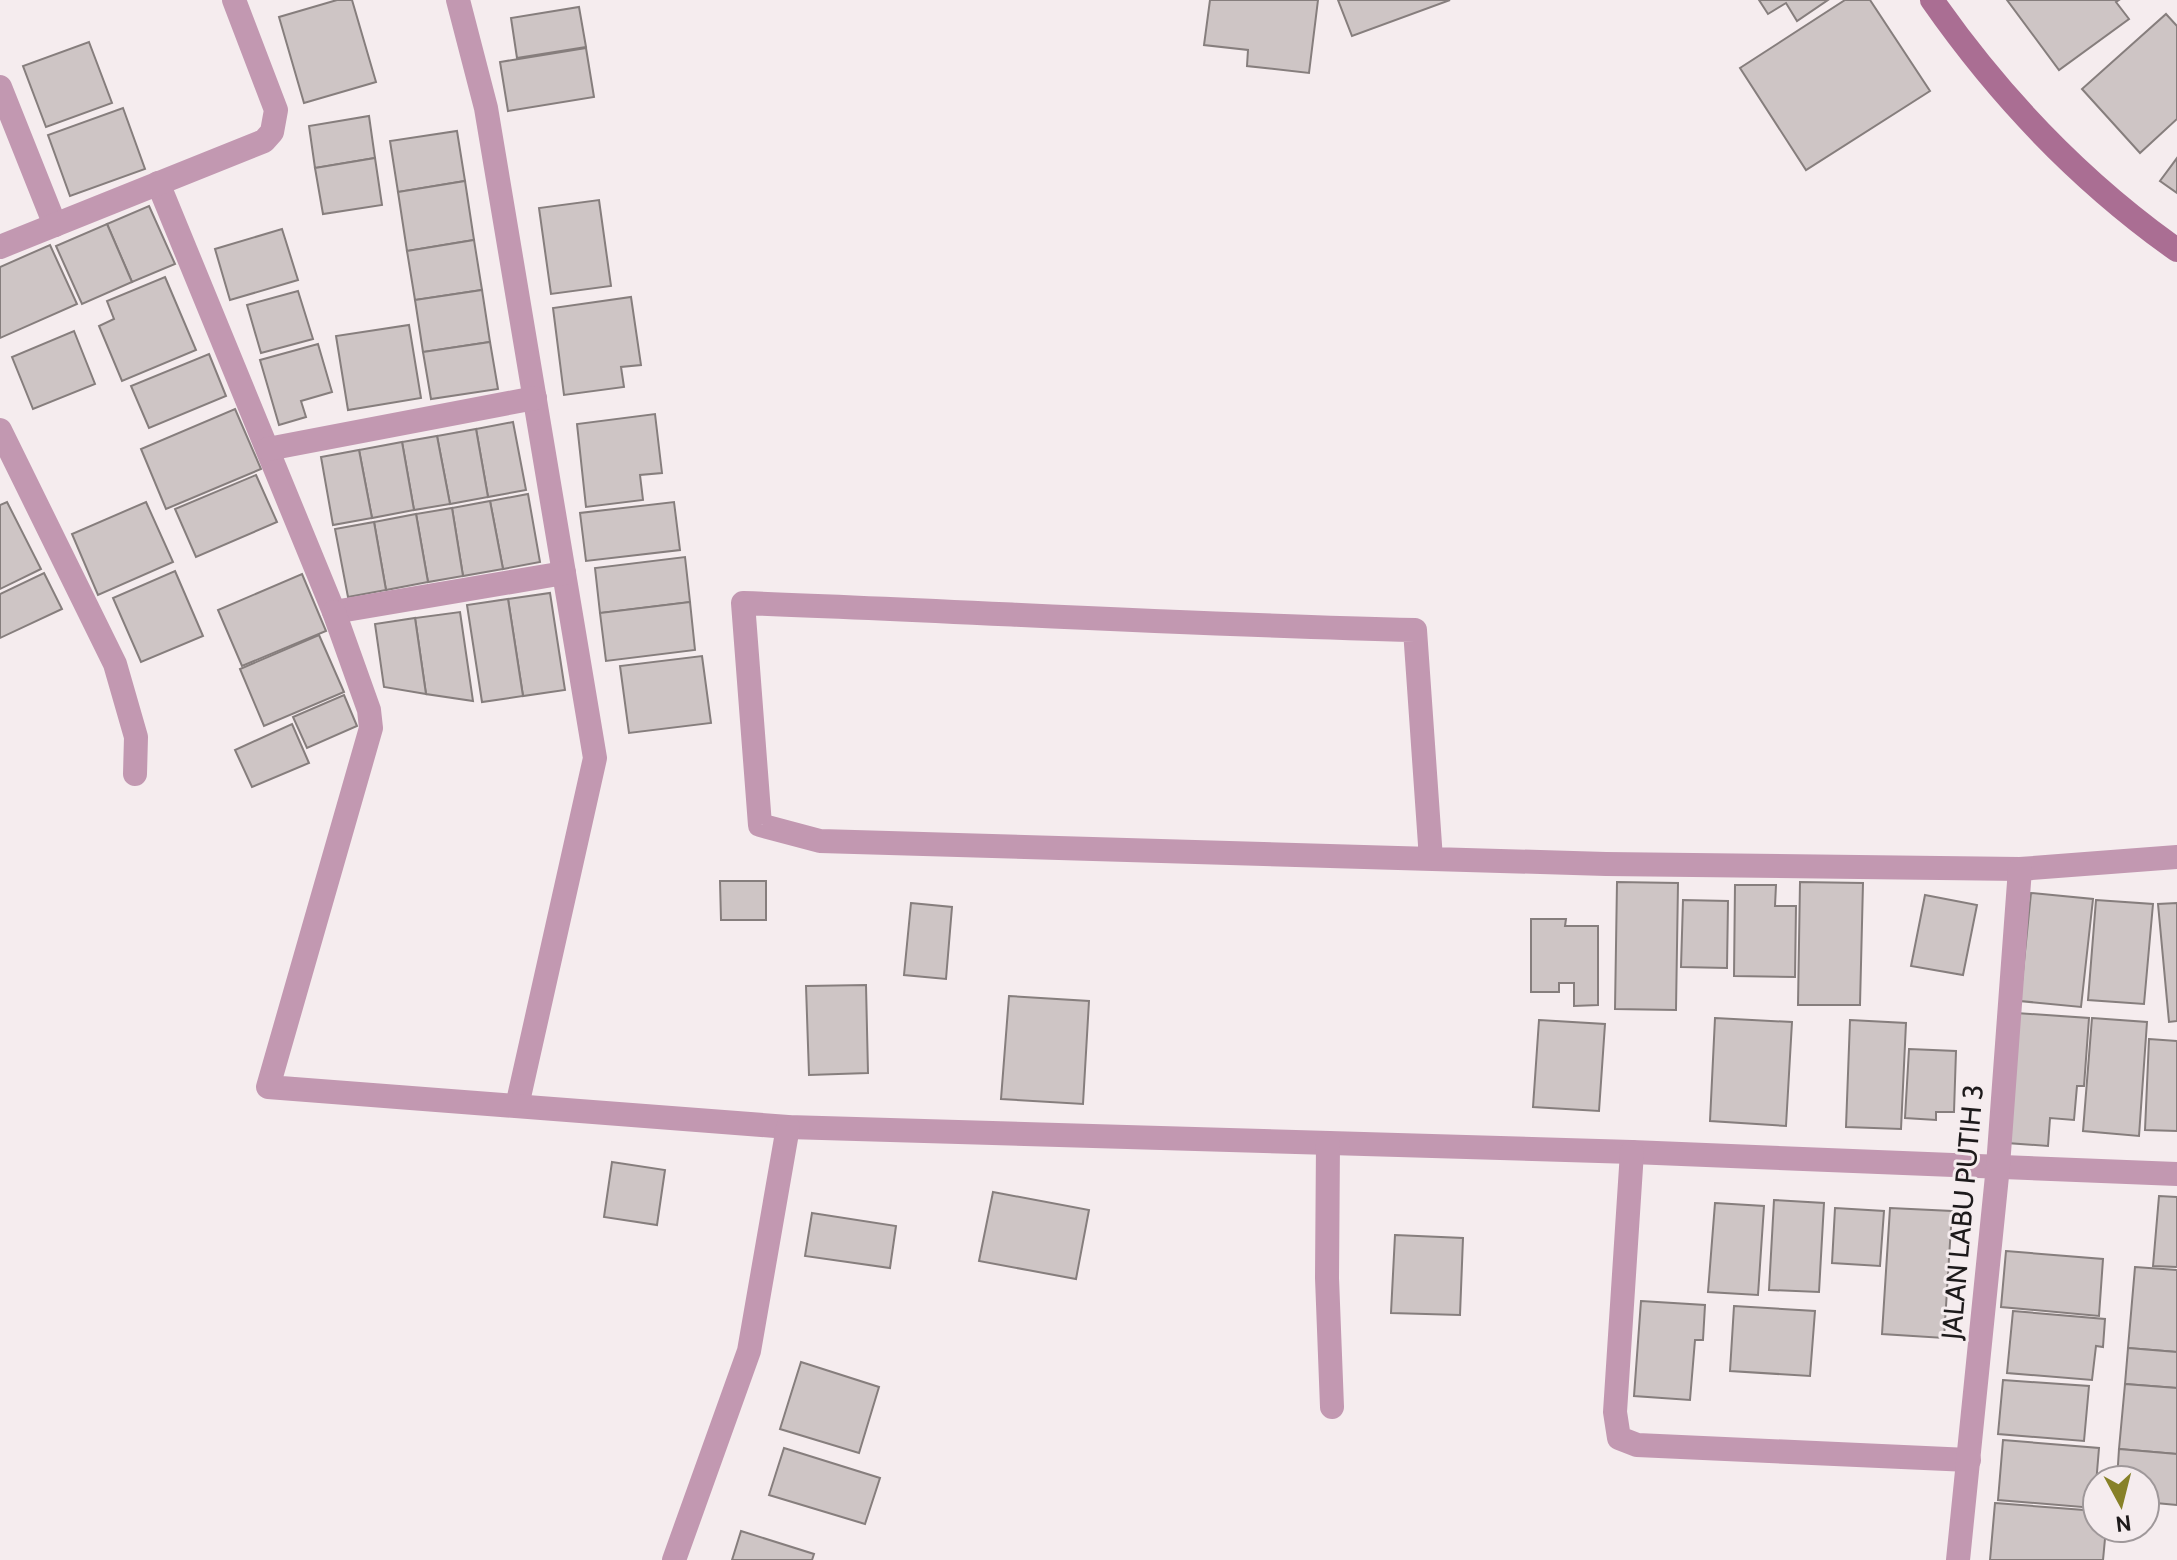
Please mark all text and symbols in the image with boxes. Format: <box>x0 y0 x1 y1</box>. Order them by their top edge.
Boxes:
street label: JALAN LABU PUTIH 3 <box>1934 1083 1990 1342</box>
north arrow <box>2081 1464 2161 1544</box>
text: N <box>2114 1509 2133 1538</box>

